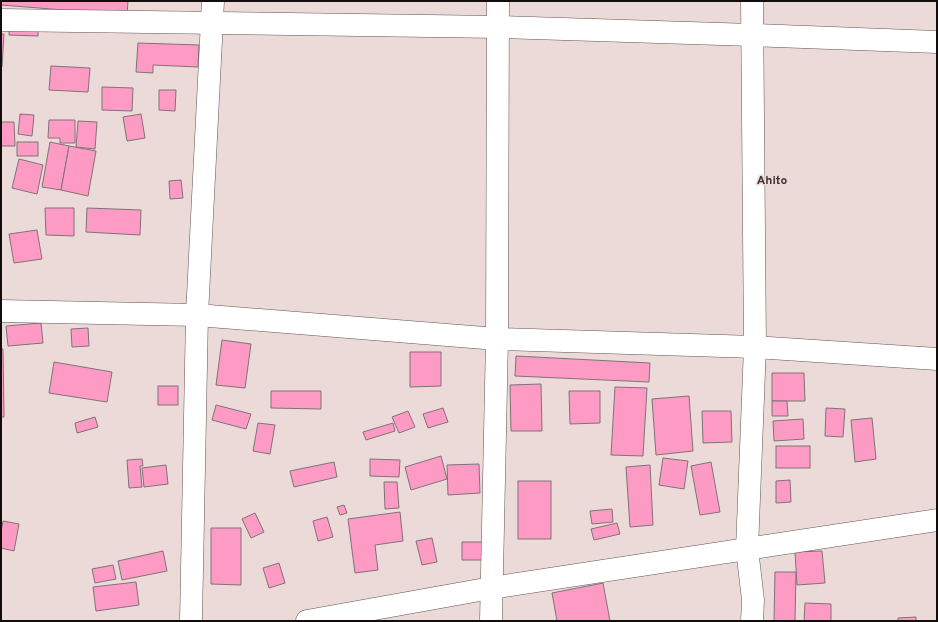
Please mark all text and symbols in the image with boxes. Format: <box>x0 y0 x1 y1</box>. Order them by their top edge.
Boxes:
district label: Ahito <box>757 173 787 189</box>

